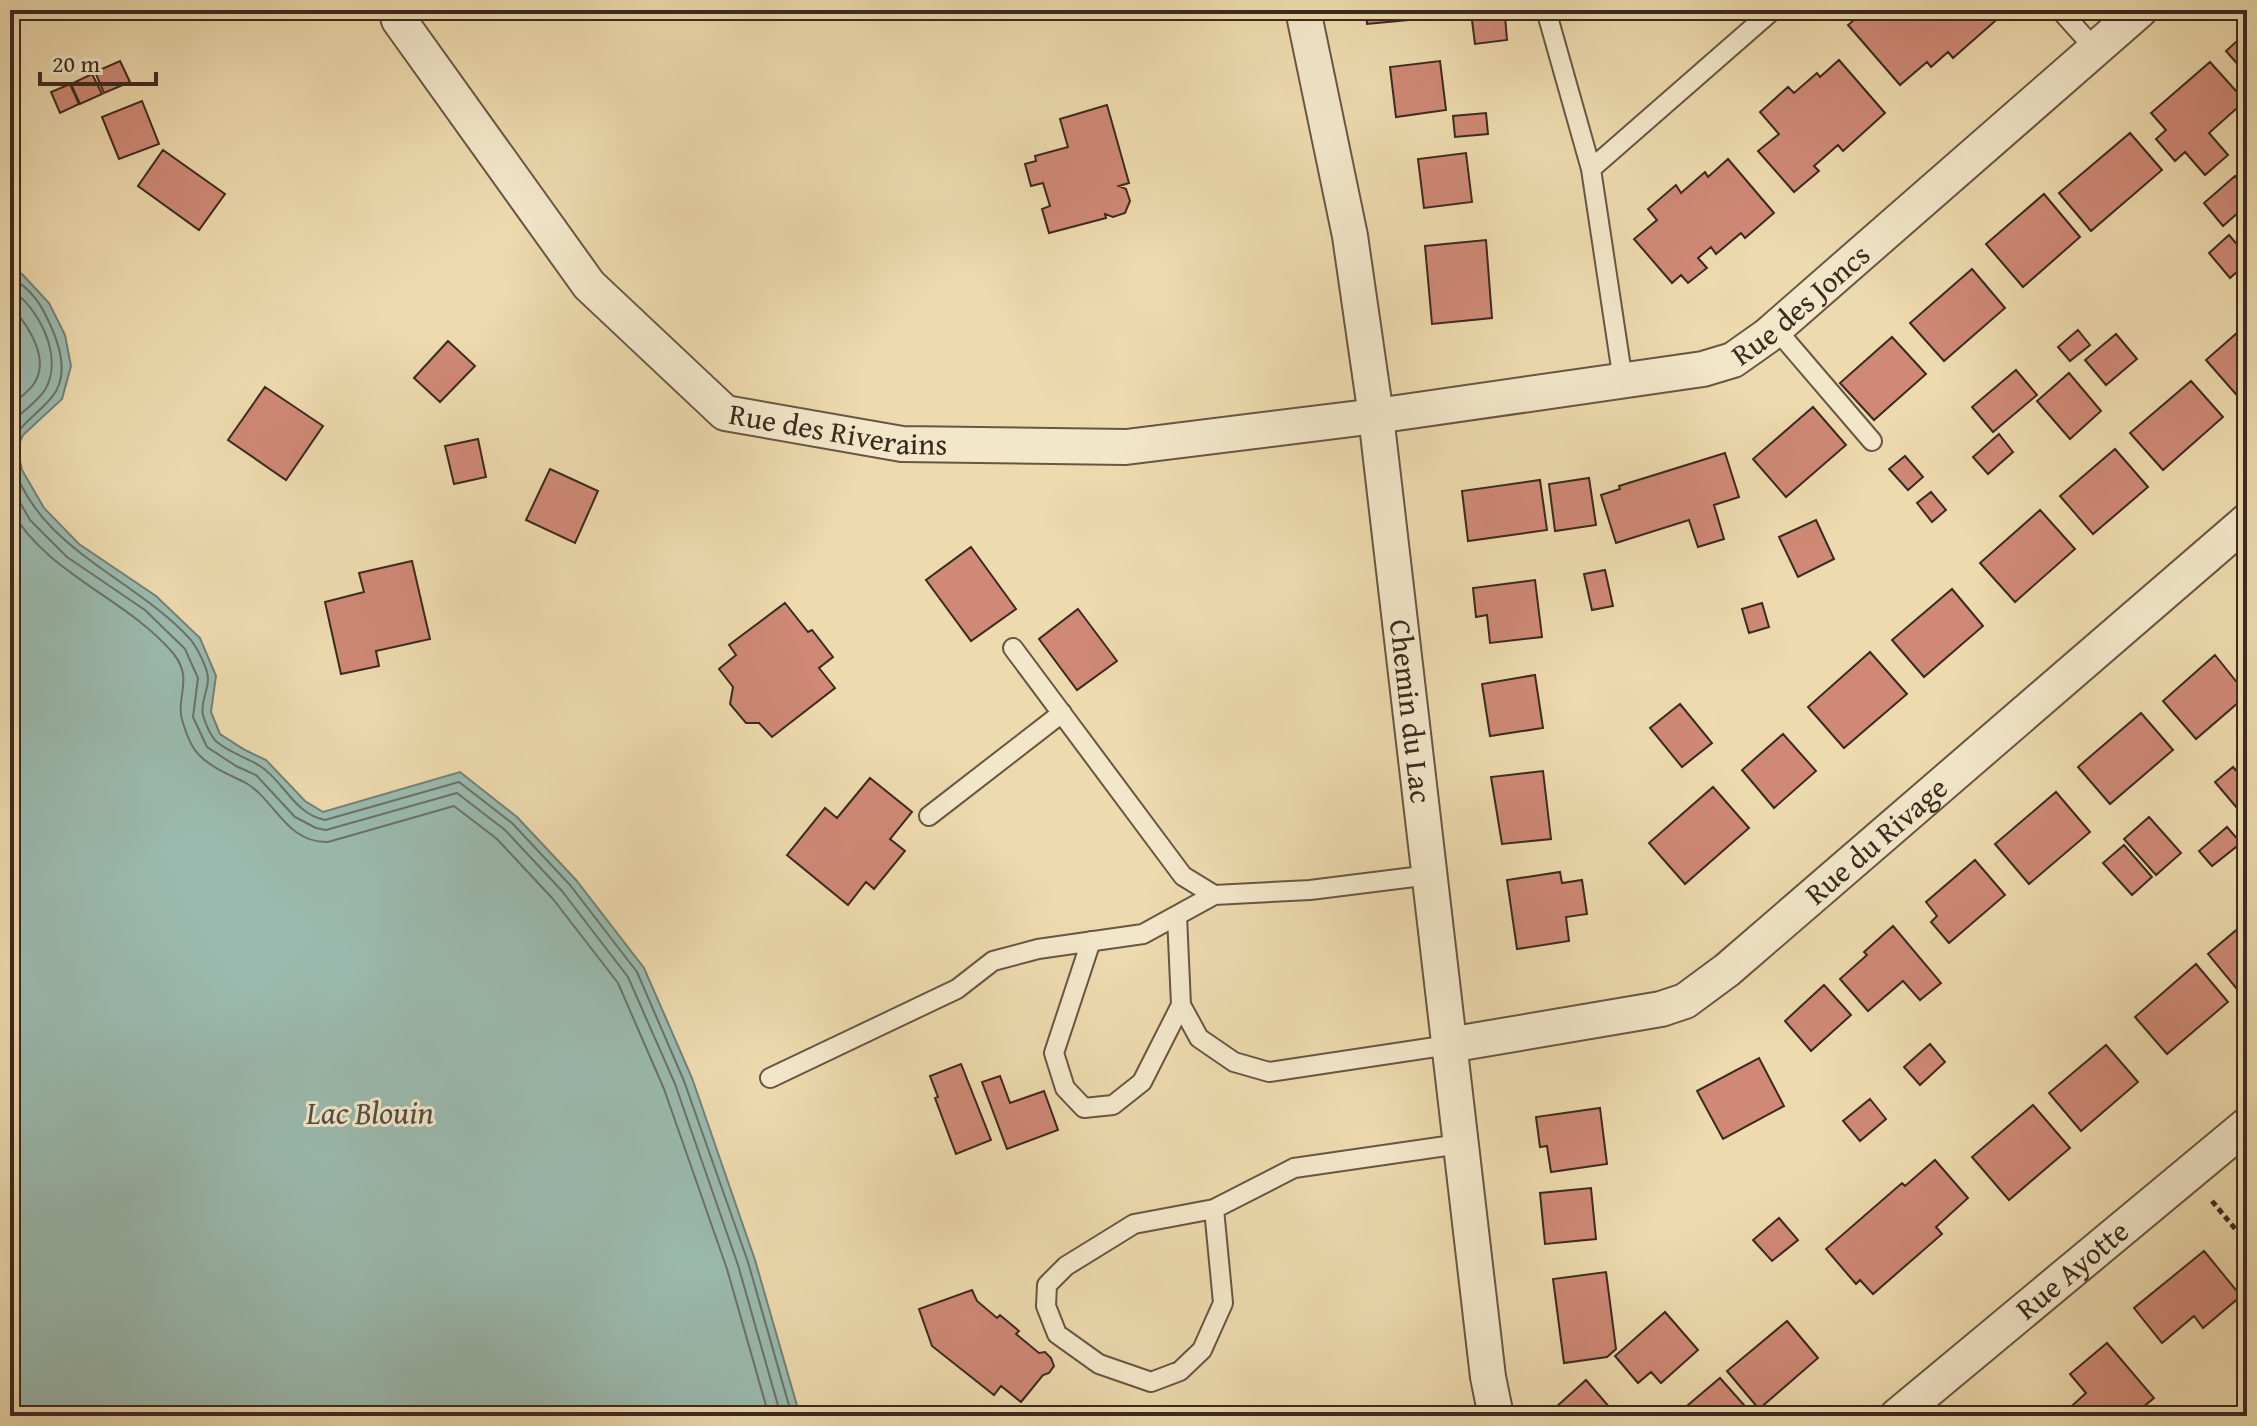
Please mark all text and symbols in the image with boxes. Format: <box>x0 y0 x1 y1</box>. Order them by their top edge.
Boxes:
scale bar <box>40 36 156 86</box>
text: 20 m <box>52 46 100 81</box>
street label: Rue des Joncs <box>1722 233 1879 376</box>
street label: Rue des Riverains <box>726 391 948 466</box>
street label: Chemin du Lac <box>1379 617 1444 805</box>
street label: Rue du Rivage <box>1795 766 1957 914</box>
water label: Lac Blouin <box>305 1089 434 1136</box>
street label: Rue Ayotte <box>2005 1209 2138 1330</box>

